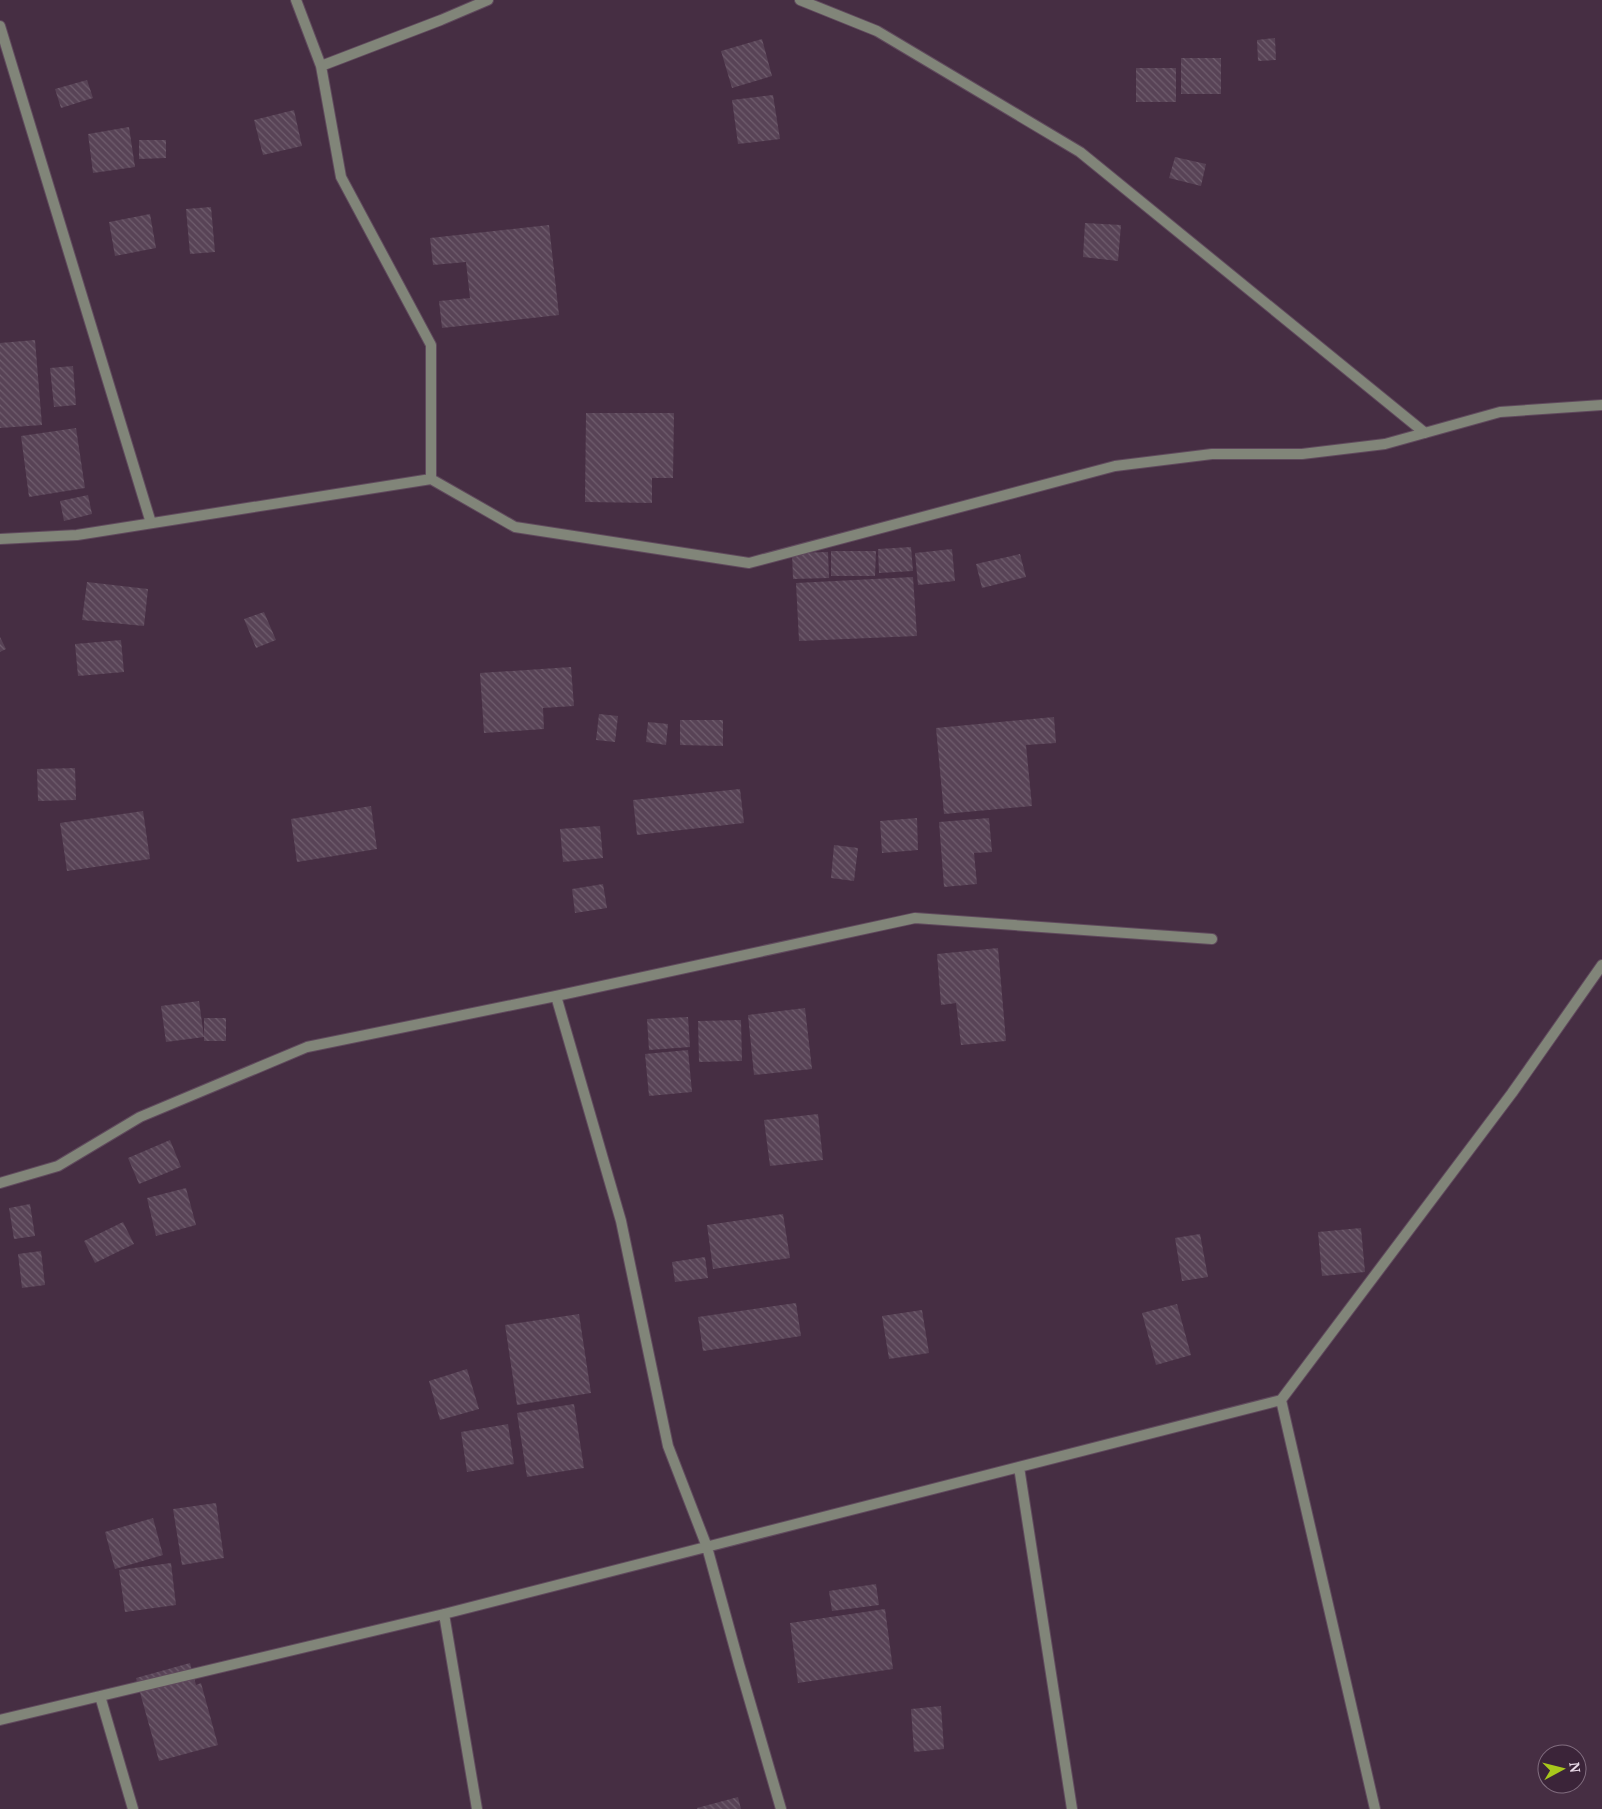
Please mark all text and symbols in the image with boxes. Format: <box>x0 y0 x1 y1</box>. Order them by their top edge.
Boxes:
north arrow <box>1537 1744 1587 1794</box>
text: N <box>1565 1761 1586 1774</box>

